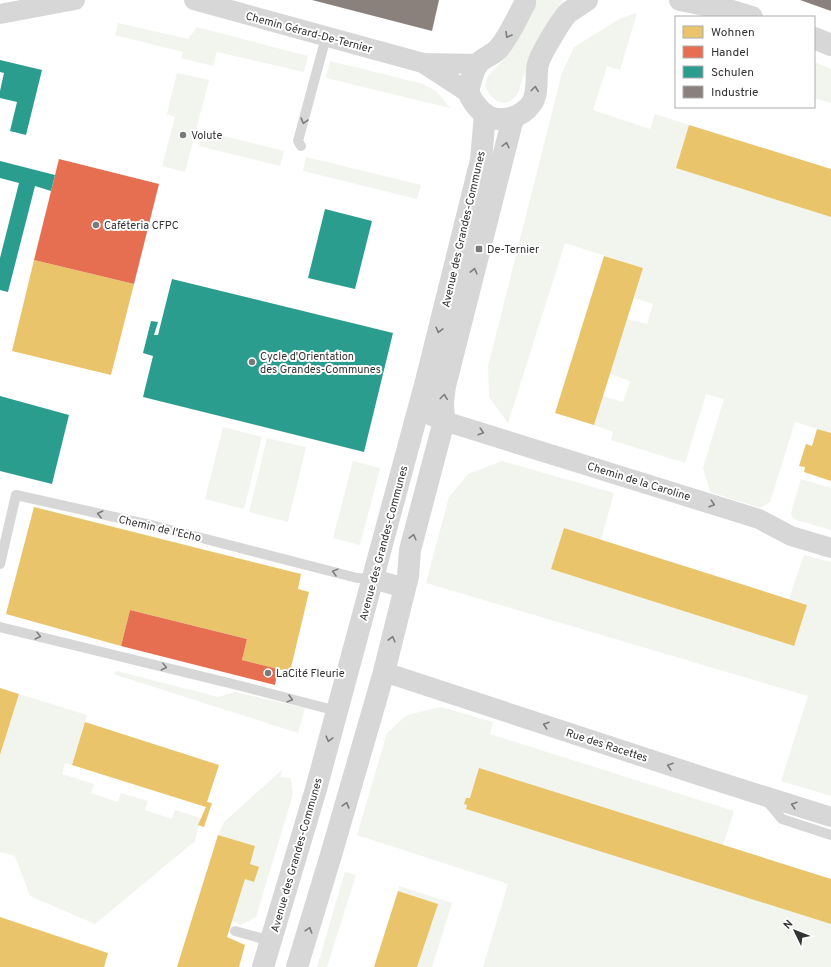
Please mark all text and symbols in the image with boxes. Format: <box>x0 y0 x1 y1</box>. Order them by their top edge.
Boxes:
street label: Chemin Gérard-De-Ternier <box>244 9 374 57</box>
legend <box>675 16 815 108</box>
text: Wohnen <box>711 25 755 41</box>
one-way arrow <box>505 31 512 38</box>
text: Handel <box>711 45 749 61</box>
text: Schulen <box>711 65 754 81</box>
text: Industrie <box>711 85 759 101</box>
one-way arrow <box>530 86 539 92</box>
one-way arrow <box>300 117 309 124</box>
place label: Volute <box>191 129 222 143</box>
marker: Volute <box>178 130 188 140</box>
one-way arrow <box>501 141 509 148</box>
street label: Avenue des Grandes-Communes <box>439 150 489 309</box>
place label: Caféteria CFPC <box>104 219 179 233</box>
marker: Caféteria CFPC <box>91 220 101 230</box>
place label: De-Ternier <box>487 243 540 257</box>
marker: De-Ternier <box>474 244 484 254</box>
one-way arrow <box>469 268 478 275</box>
one-way arrow <box>435 326 444 333</box>
place label: Cycle d'Orientation des Grandes-Communes <box>260 350 381 377</box>
marker: Cycle d'Orientation des Grandes-Communes <box>247 357 257 367</box>
one-way arrow <box>439 394 448 400</box>
one-way arrow <box>477 427 484 436</box>
street label: Chemin de la Caroline <box>585 460 692 504</box>
street label: Avenue des Grandes-Communes <box>356 464 411 622</box>
one-way arrow <box>708 499 715 508</box>
one-way arrow <box>96 510 103 518</box>
street label: Chemin de l'Echo <box>117 513 203 545</box>
one-way arrow <box>409 534 417 540</box>
one-way arrow <box>331 568 338 576</box>
one-way arrow <box>34 631 41 640</box>
one-way arrow <box>387 636 396 643</box>
one-way arrow <box>160 662 167 671</box>
place label: LaCité Fleurie <box>276 667 345 681</box>
marker: LaCité Fleurie <box>263 668 273 678</box>
one-way arrow <box>286 694 293 703</box>
one-way arrow <box>543 721 550 730</box>
street label: Rue des Racettes <box>564 726 649 766</box>
one-way arrow <box>326 735 334 742</box>
one-way arrow <box>666 762 673 771</box>
street label: Avenue des Grandes-Communes <box>268 776 326 934</box>
one-way arrow <box>790 801 797 810</box>
one-way arrow <box>341 802 350 809</box>
north arrow <box>775 911 815 951</box>
text: N <box>781 917 796 933</box>
one-way arrow <box>304 926 312 933</box>

